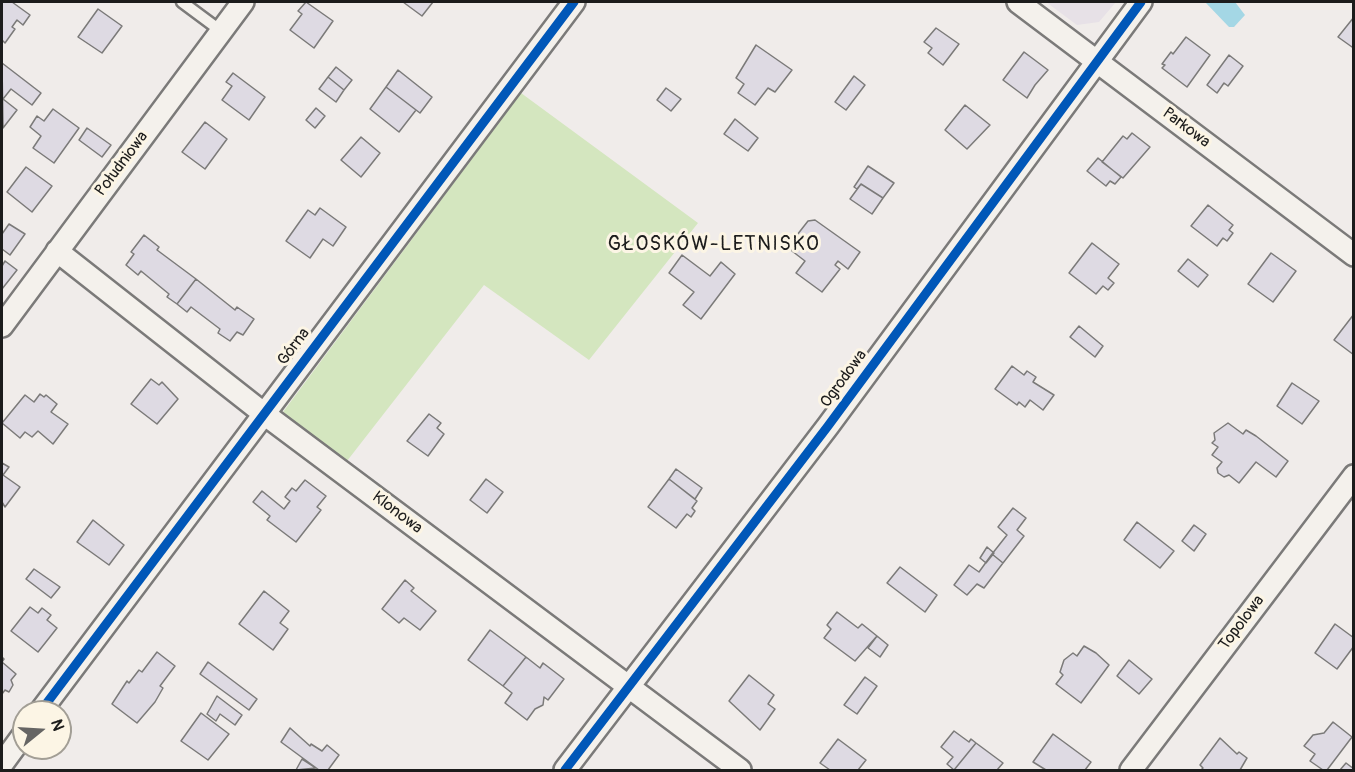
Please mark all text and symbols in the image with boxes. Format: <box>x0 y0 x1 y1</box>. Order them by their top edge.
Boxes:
street label: Parkowa <box>1158 104 1214 152</box>
street label: Południowa <box>92 128 152 200</box>
district label: GŁOSKÓW-LETNISKO <box>608 233 820 257</box>
street label: Górna <box>274 325 314 369</box>
street label: Ogrodowa <box>817 346 871 412</box>
street label: Klonowa <box>368 488 426 538</box>
street label: Topolowa <box>1215 592 1269 654</box>
north arrow <box>12 700 72 760</box>
text: N <box>46 717 68 733</box>

